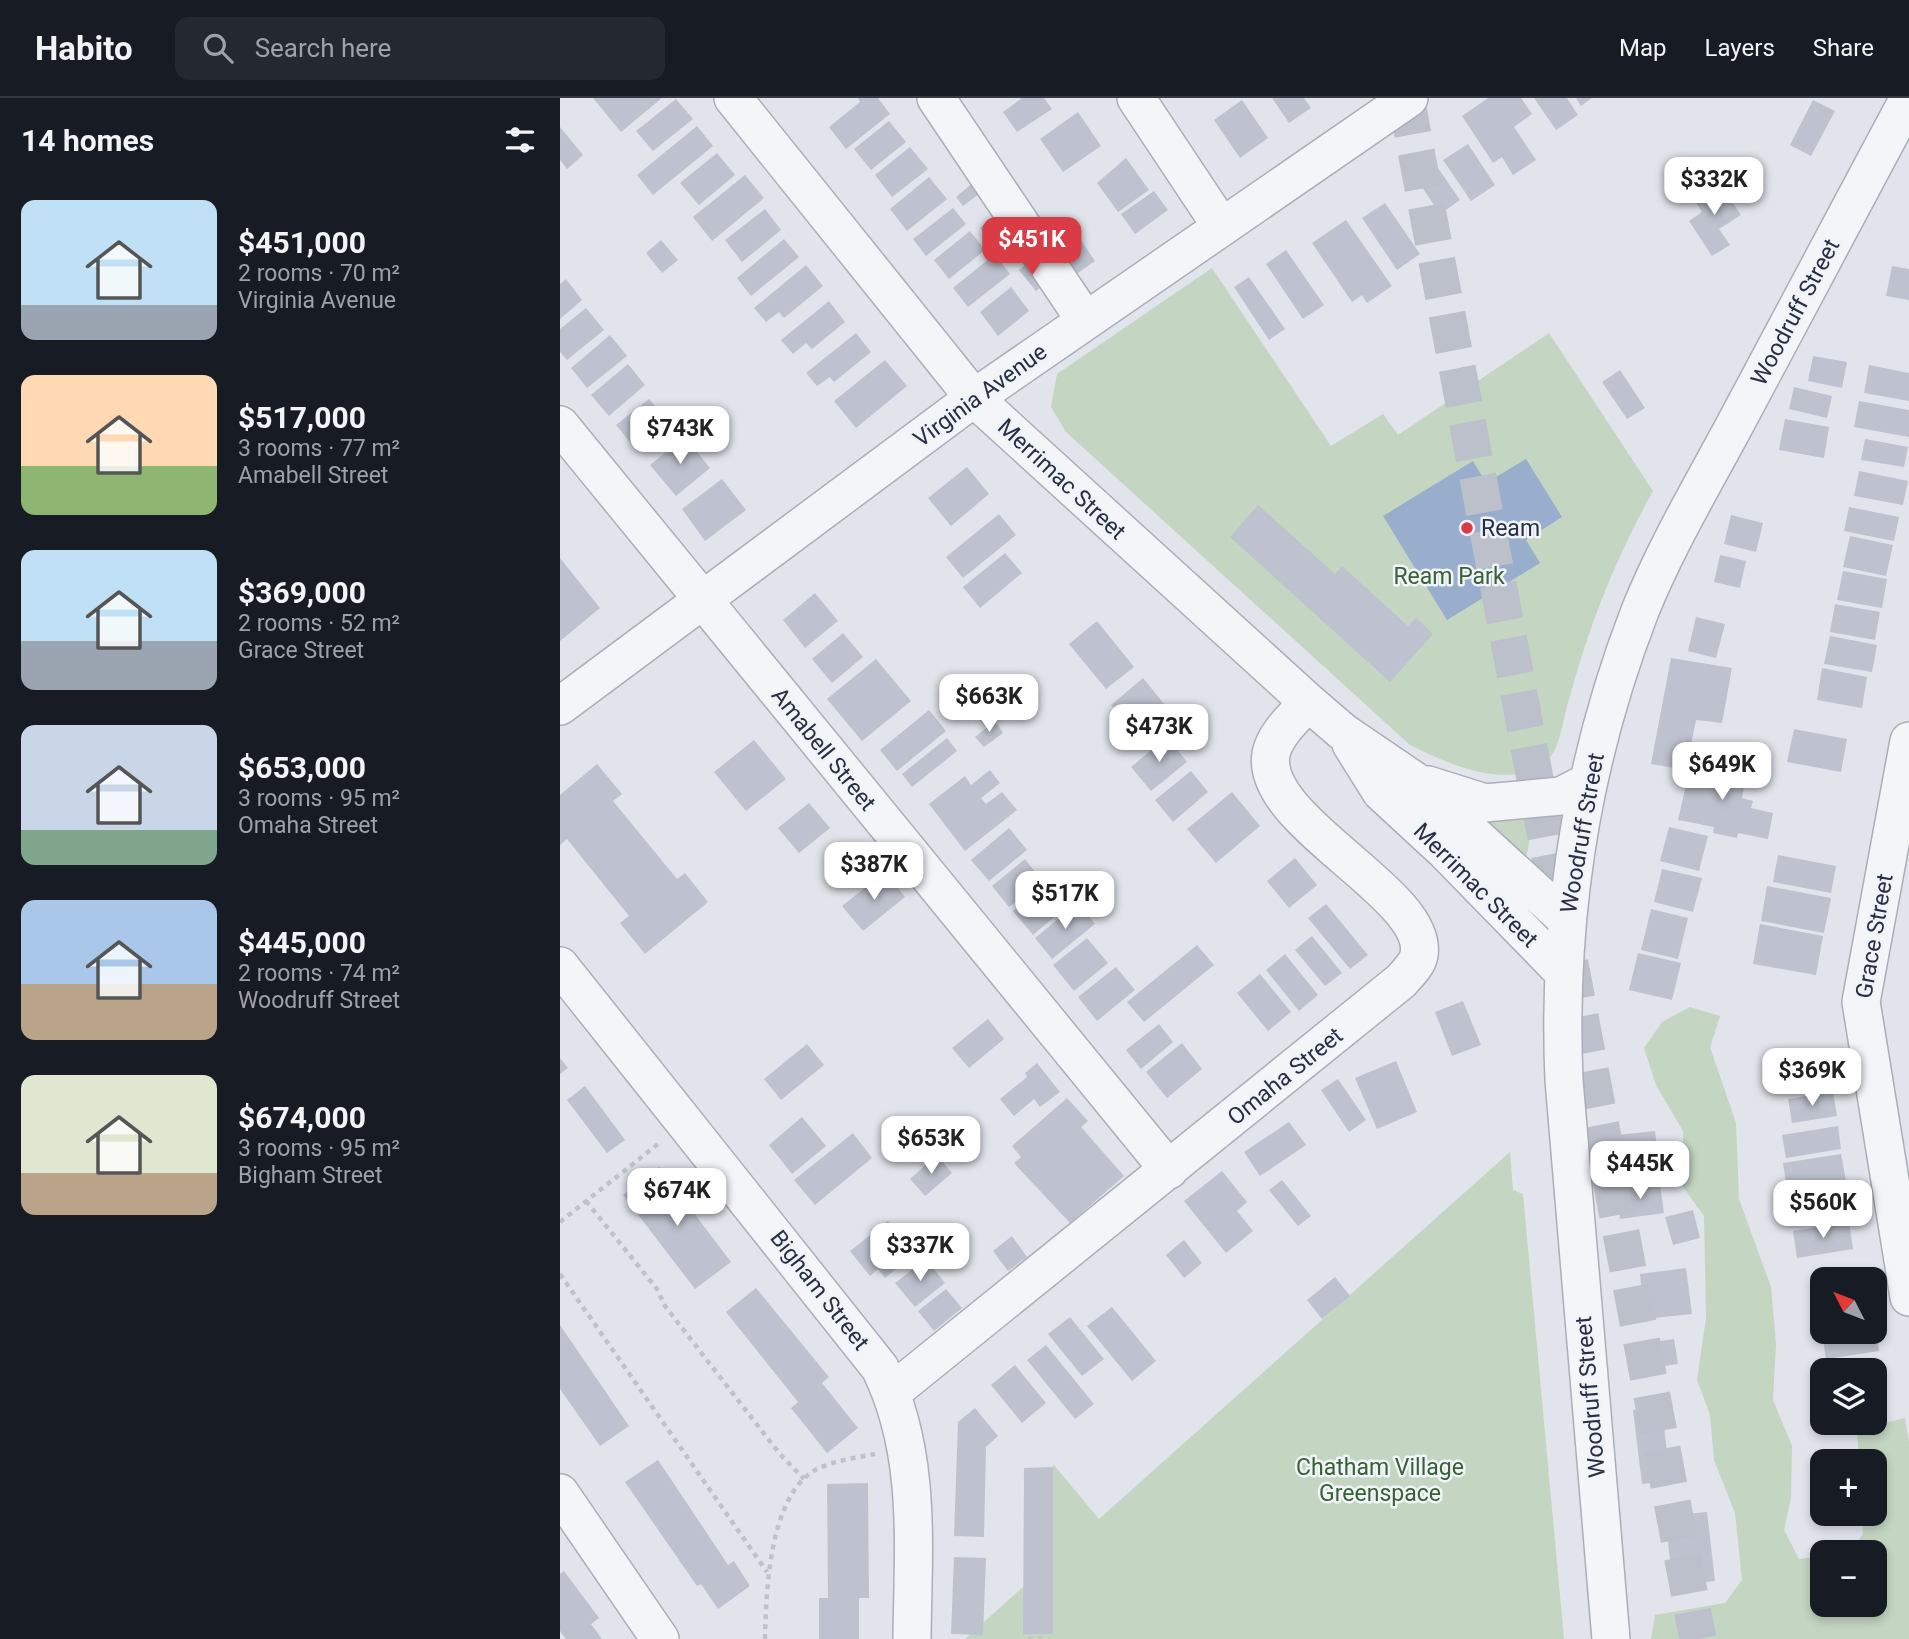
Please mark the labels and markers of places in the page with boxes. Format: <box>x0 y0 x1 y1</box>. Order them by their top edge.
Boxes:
pin: $332K <box>1665 158 1763 217</box>
pin: $451K <box>983 218 1081 277</box>
pin: $743K <box>631 406 729 466</box>
place label: Ream <box>1481 515 1540 542</box>
marker: Ream <box>1459 520 1475 536</box>
pin: $663K <box>940 674 1038 734</box>
pin: $473K <box>1110 704 1208 764</box>
pin: $649K <box>1673 742 1771 802</box>
pin: $387K <box>825 842 923 902</box>
pin: $517K <box>1016 872 1114 931</box>
pin: $369K <box>1763 1048 1861 1108</box>
pin: $653K <box>882 1116 980 1176</box>
pin: $445K <box>1591 1142 1689 1201</box>
pin: $674K <box>628 1168 726 1228</box>
pin: $560K <box>1774 1180 1872 1240</box>
pin: $337K <box>871 1224 969 1283</box>

